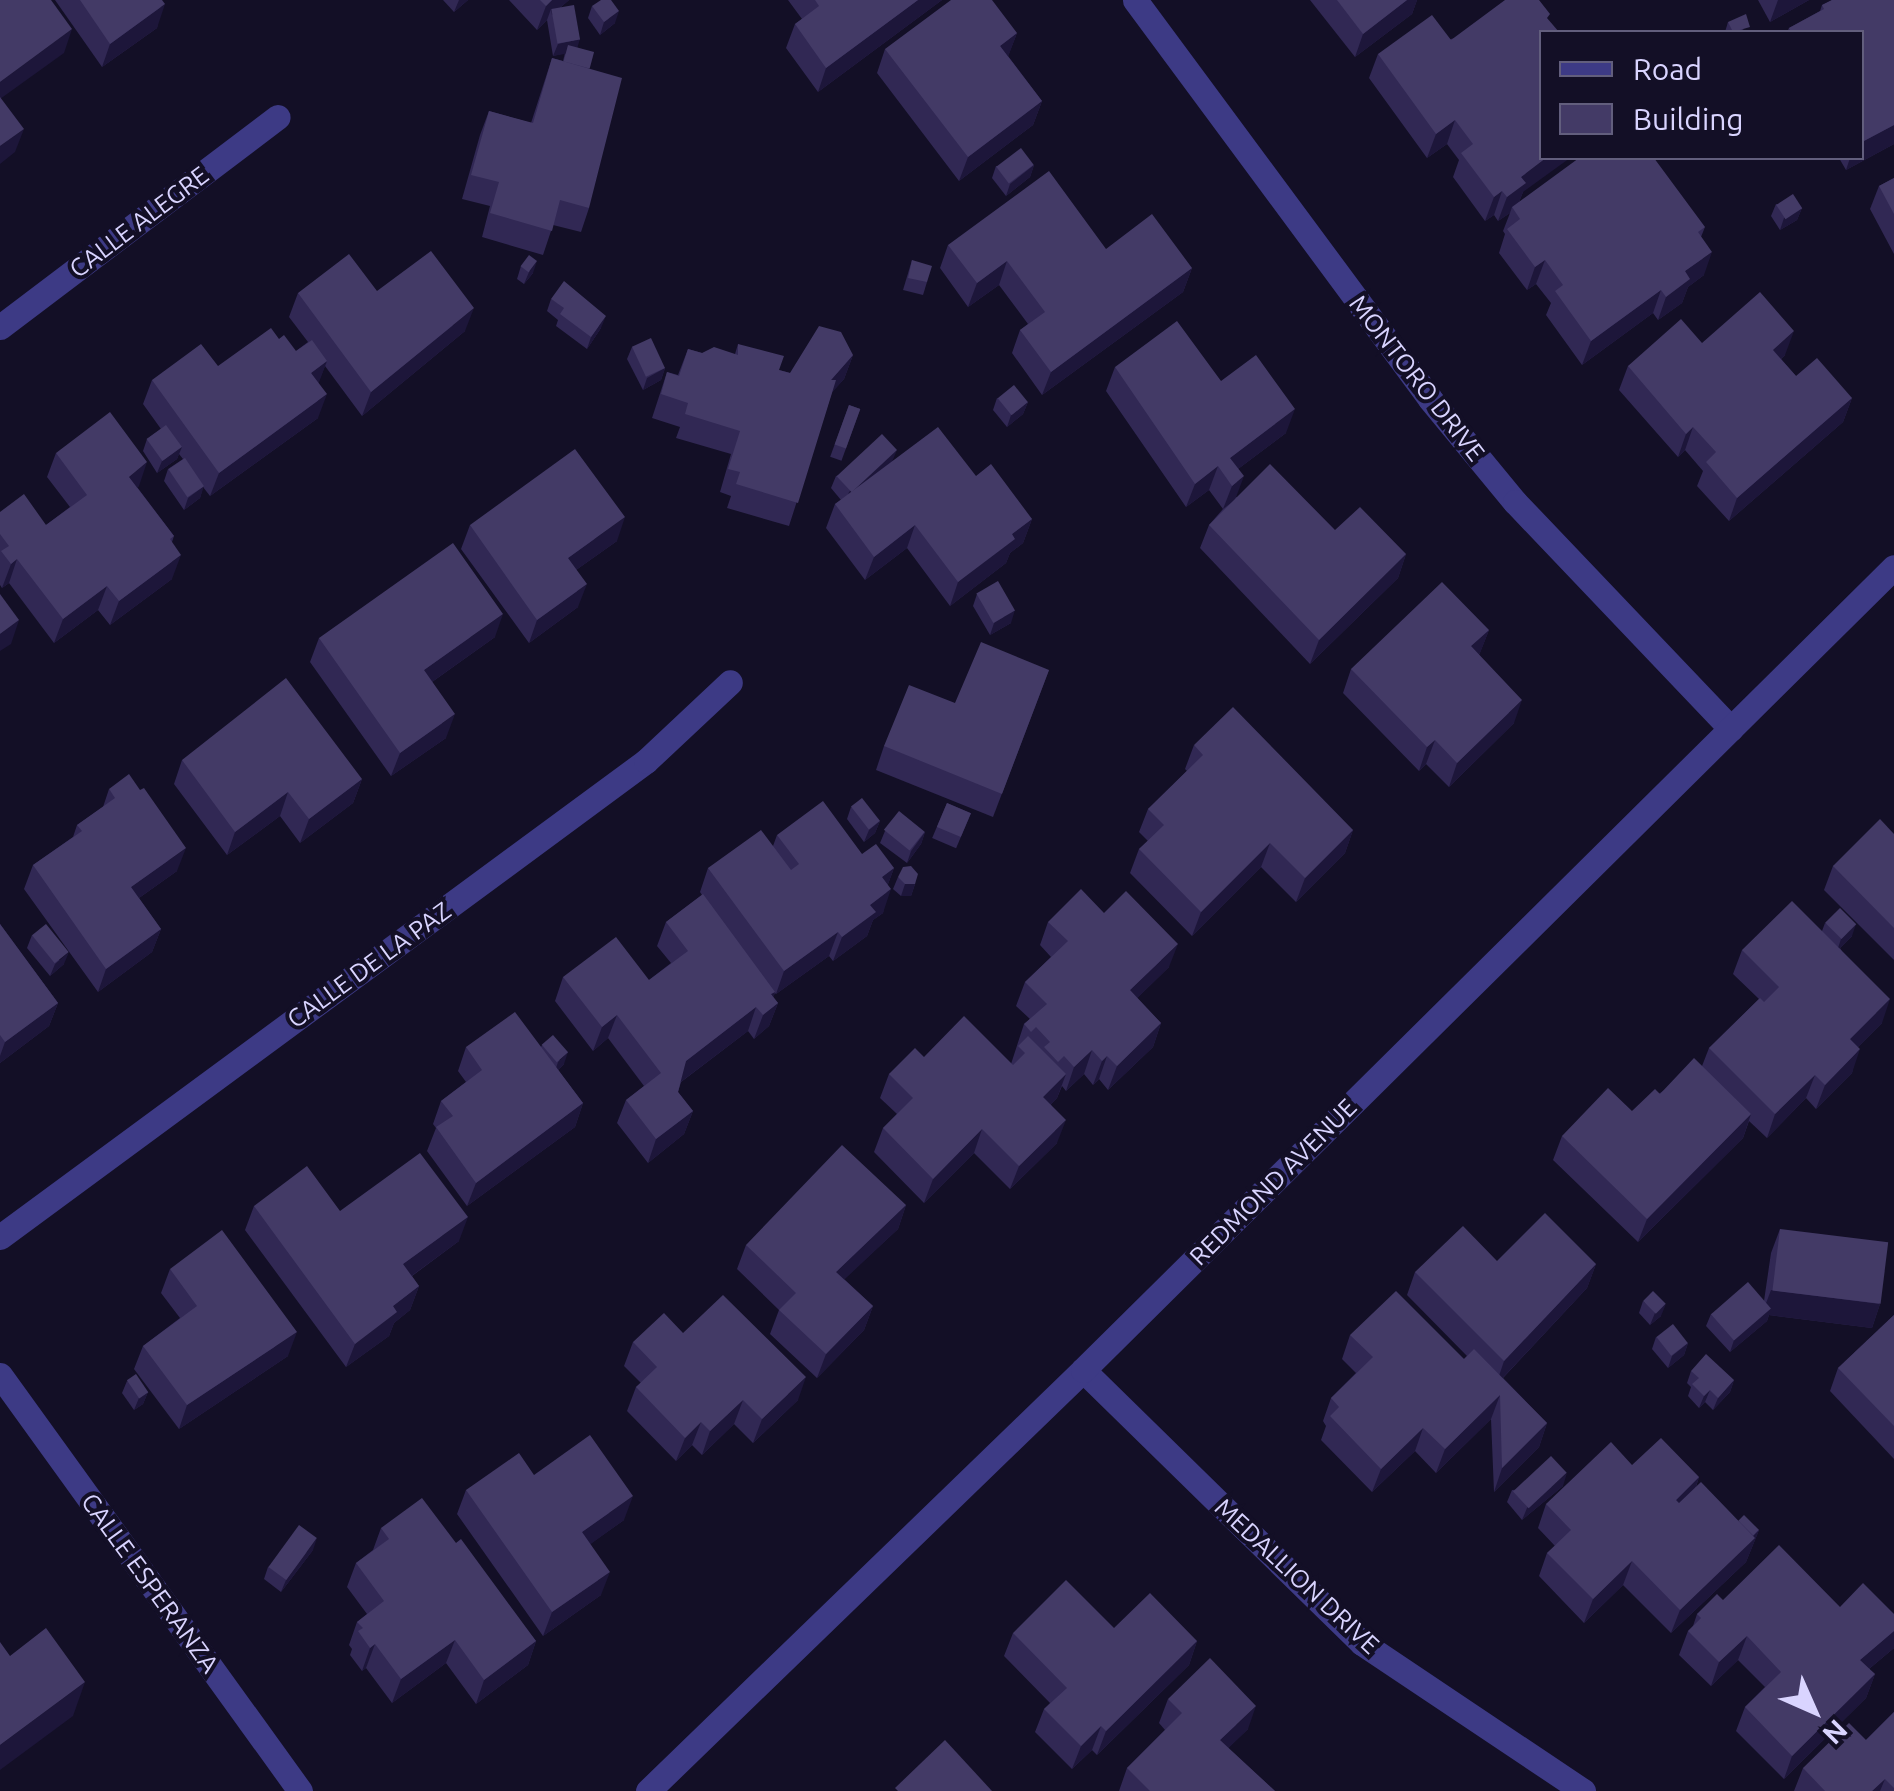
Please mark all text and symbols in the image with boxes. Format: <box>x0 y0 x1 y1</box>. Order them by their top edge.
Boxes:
legend <box>1539 30 1864 160</box>
text: Road <box>1633 52 1702 86</box>
text: Building <box>1633 102 1744 136</box>
street label: CALLE ALEGRE <box>64 160 214 284</box>
street label: MONTORO DRIVE <box>1343 289 1491 467</box>
street label: CALLE DE LA PAZ <box>281 896 457 1034</box>
street label: REDMOND AVENUE <box>1183 1092 1363 1272</box>
street label: CALLE ESPERANZA <box>75 1487 225 1679</box>
street label: MEDALLION DRIVE <box>1209 1492 1385 1660</box>
north arrow <box>1764 1661 1864 1761</box>
text: N <box>1817 1714 1854 1751</box>

